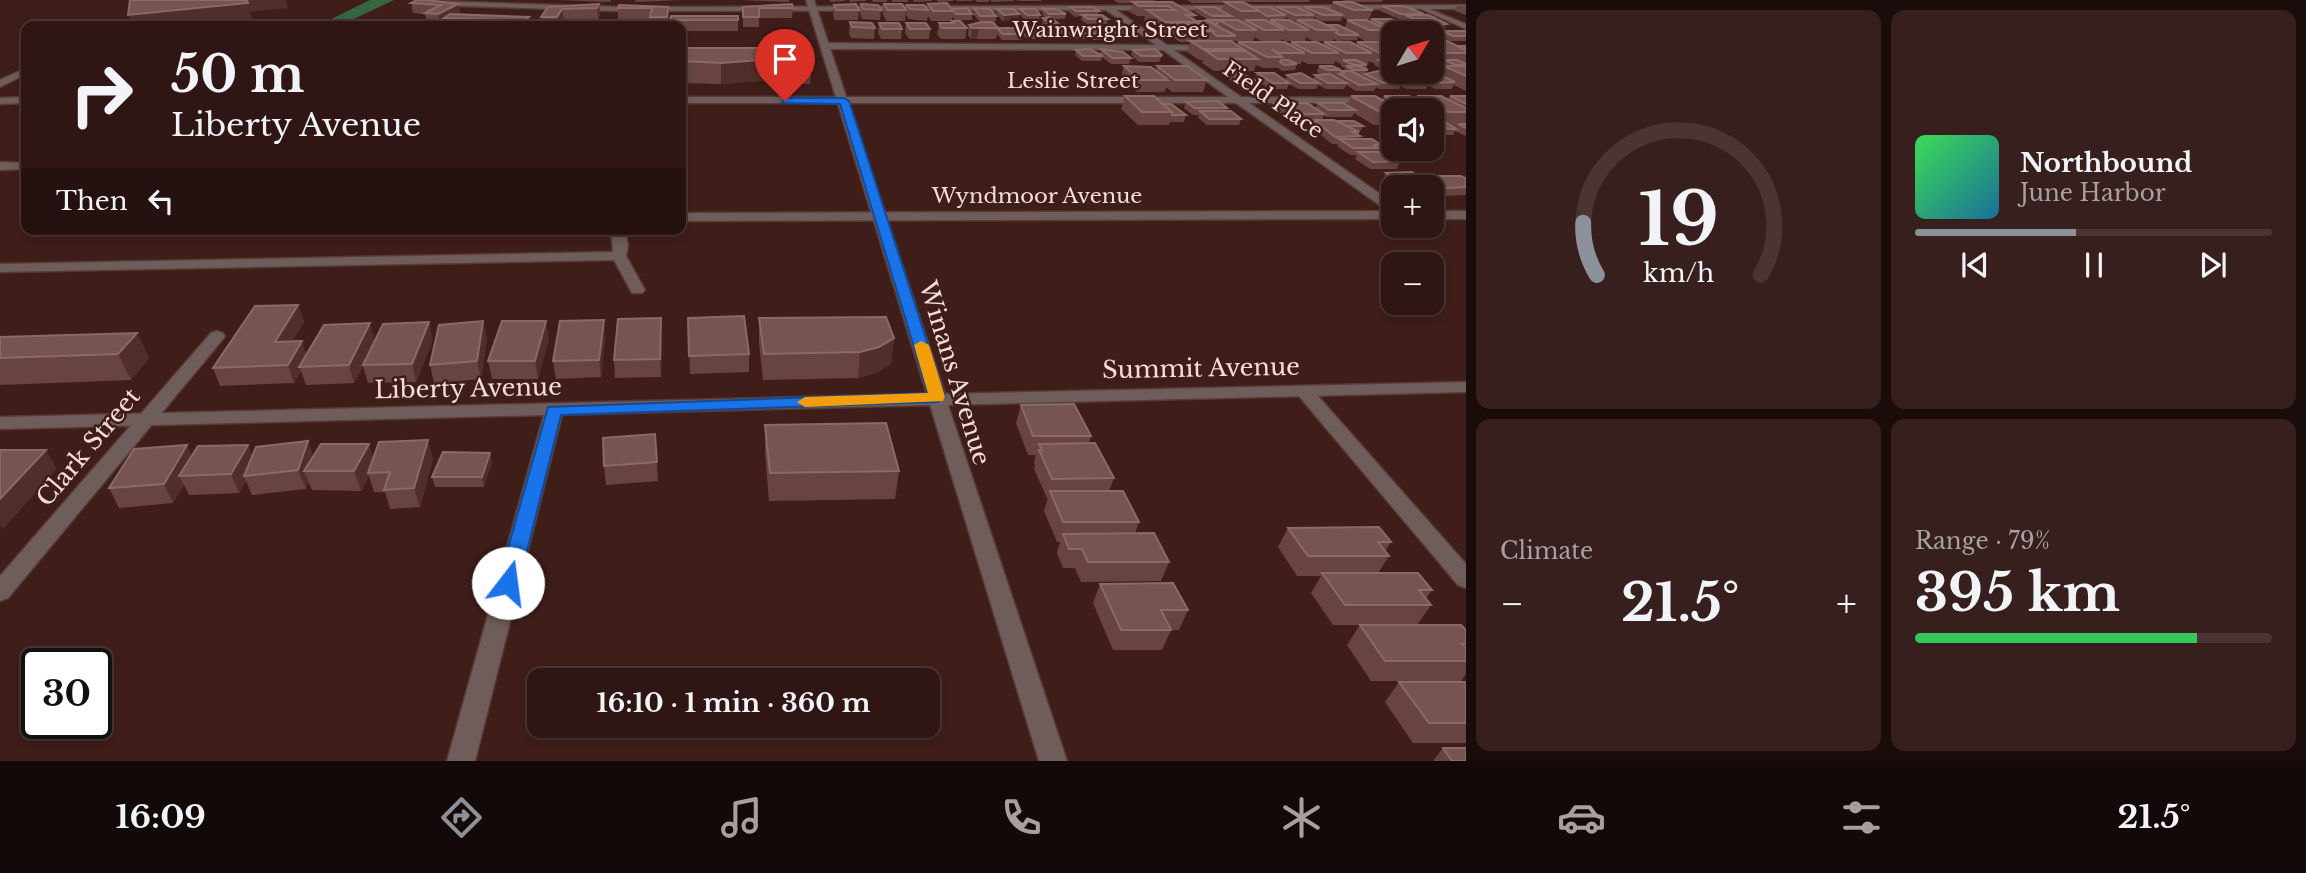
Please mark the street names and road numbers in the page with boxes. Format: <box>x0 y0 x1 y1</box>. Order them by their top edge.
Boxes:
street label: Wainwright Street <box>1012 17 1208 43</box>
street label: Field Place <box>1218 56 1328 144</box>
street label: Leslie Street <box>1007 68 1139 94</box>
street label: Wyndmoor Avenue <box>931 183 1142 209</box>
street label: Winans Avenue <box>913 277 997 468</box>
street label: Summit Avenue <box>1102 352 1300 384</box>
street label: Liberty Avenue <box>374 372 562 404</box>
street label: Clark Street <box>30 382 146 512</box>

